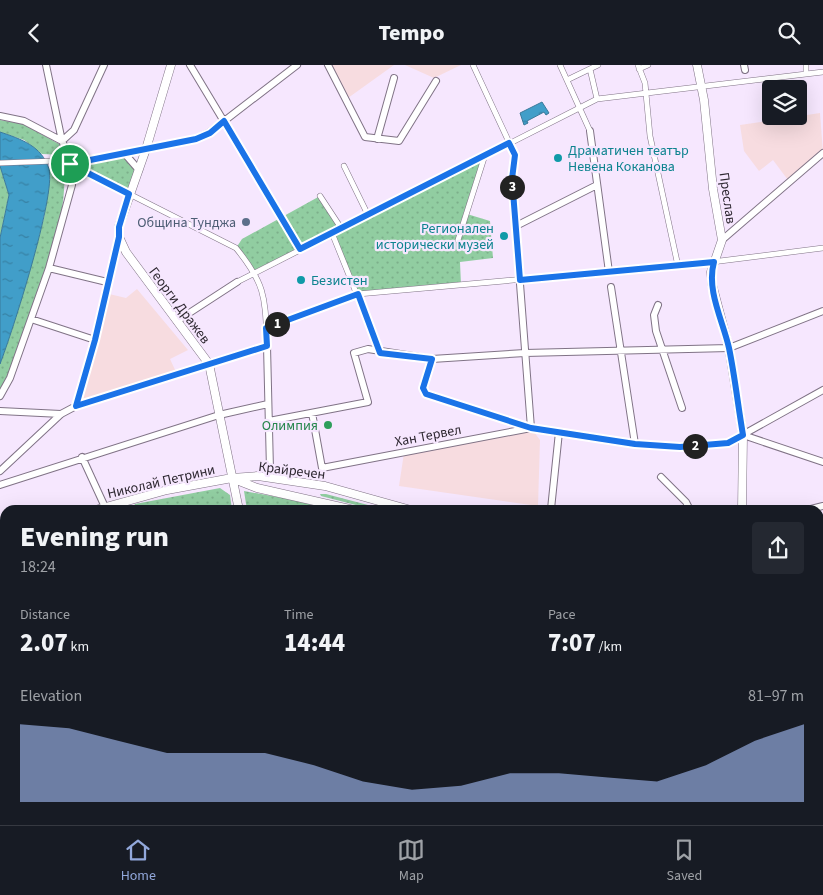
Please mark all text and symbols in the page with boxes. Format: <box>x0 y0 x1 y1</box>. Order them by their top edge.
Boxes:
text: Tempo <box>378 17 445 49</box>
icon: back <box>20 19 48 47</box>
icon: search <box>775 19 803 47</box>
map controls <box>762 80 807 125</box>
button: layers <box>762 80 807 125</box>
place label: Драматичен театър Невена Коканова <box>568 141 689 177</box>
pin <box>49 143 91 185</box>
icon: arrive <box>56 150 84 178</box>
marker: Драматичен театър Невена Коканова <box>552 152 564 164</box>
street label: Преслав <box>713 171 741 225</box>
pin: 3 <box>500 175 524 199</box>
text: 3 <box>509 177 516 197</box>
place label: Община Тунджа <box>137 213 236 233</box>
marker: Община Тунджа <box>240 216 252 228</box>
place label: Регионален исторически музей <box>376 219 494 255</box>
marker: Регионален исторически музей <box>498 230 510 242</box>
street label: Георги Дражев <box>144 263 215 348</box>
place label: Безистен <box>311 271 368 291</box>
marker: Безистен <box>295 274 307 286</box>
pin: 1 <box>264 311 290 337</box>
text: 1 <box>274 314 281 334</box>
place label: Олимпия <box>262 416 318 436</box>
marker: Олимпия <box>322 419 334 431</box>
street label: Хан Тервел <box>393 420 463 452</box>
pin: 2 <box>682 433 708 459</box>
text: 2 <box>692 436 699 456</box>
street label: Крайречен <box>257 457 327 485</box>
street label: Николай Петрини <box>105 460 217 504</box>
text: Evening run <box>20 517 169 557</box>
button: share <box>752 522 804 574</box>
text: 18:24 <box>20 556 56 578</box>
text: Distance <box>20 605 70 625</box>
text: Time <box>284 605 314 625</box>
text: Pace <box>548 605 575 625</box>
text: 2.07 <box>20 625 68 661</box>
text: 14:44 <box>284 625 345 661</box>
text: 7:07 <box>548 625 596 661</box>
text: km <box>68 637 89 657</box>
text: /km <box>596 637 622 657</box>
text: Elevation <box>20 685 82 707</box>
text: 81–97 m <box>748 685 804 707</box>
tab: Home <box>121 836 156 886</box>
tab: Map <box>397 836 425 886</box>
tab: Saved <box>667 836 702 886</box>

